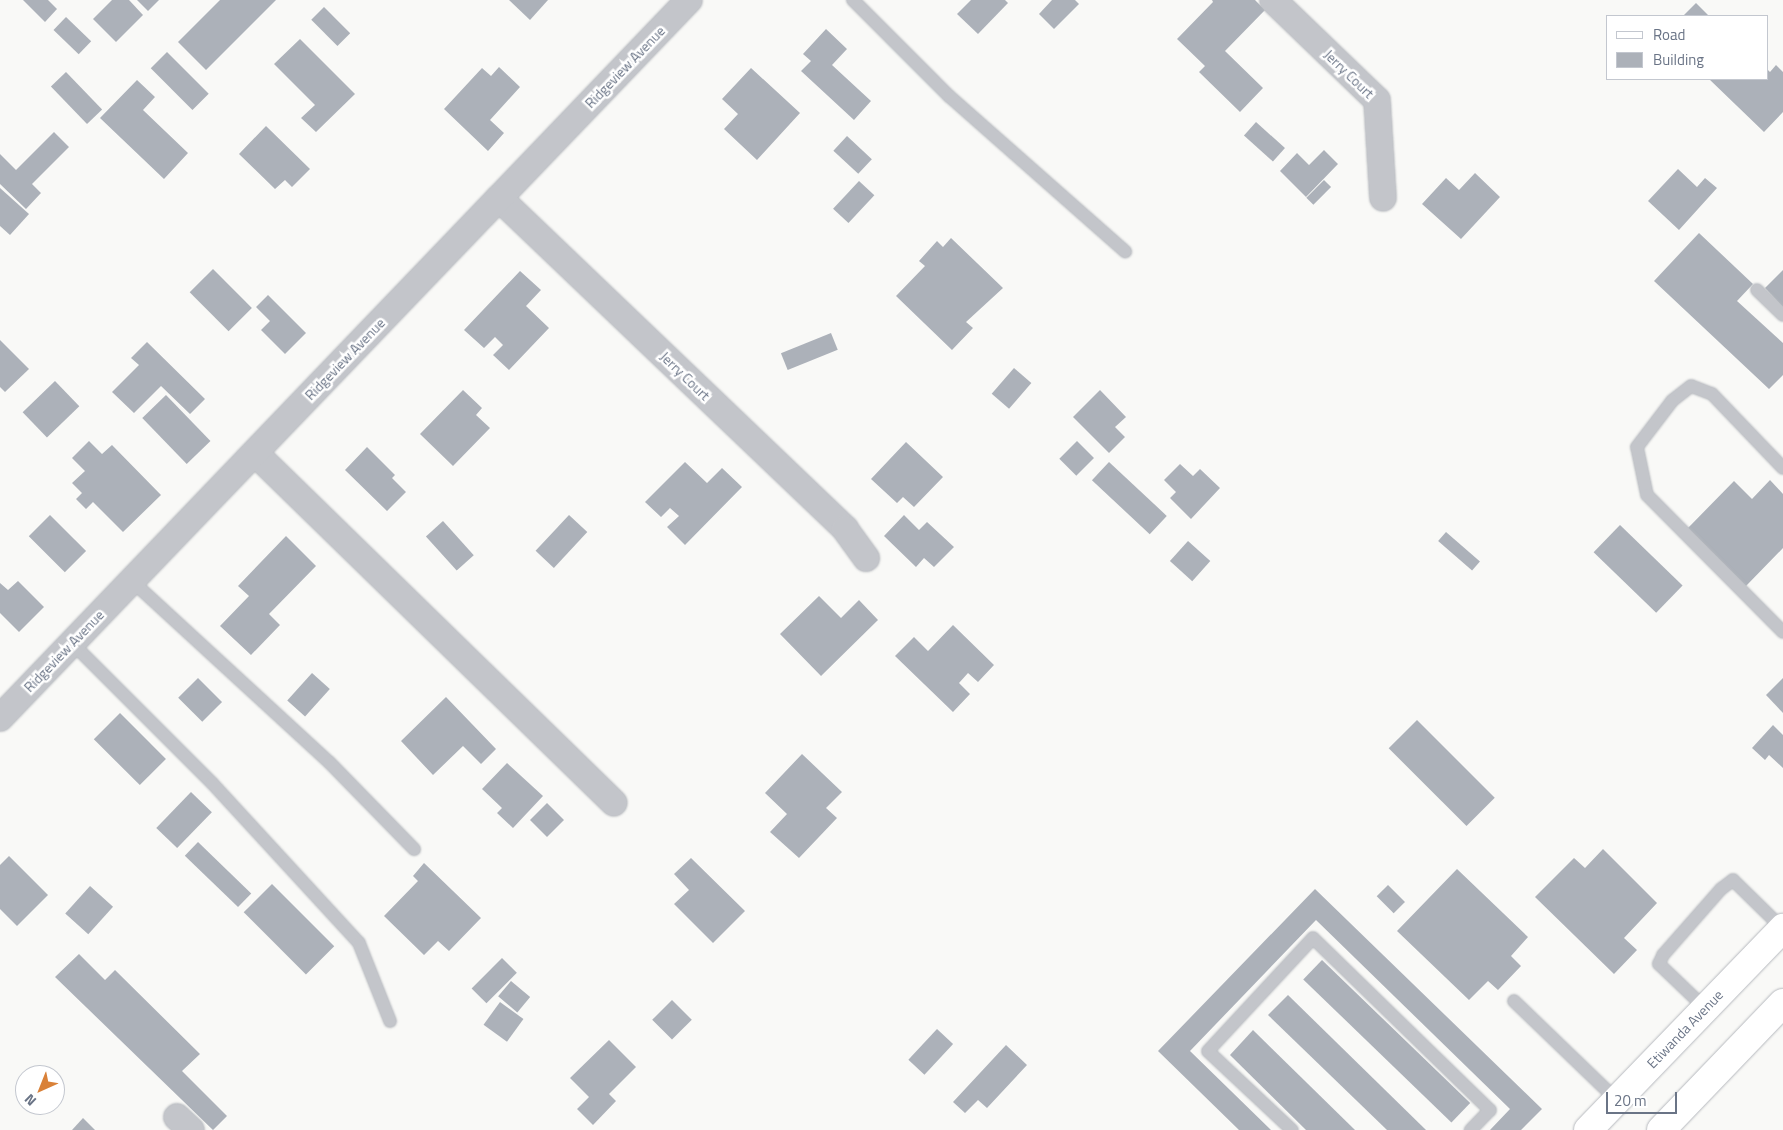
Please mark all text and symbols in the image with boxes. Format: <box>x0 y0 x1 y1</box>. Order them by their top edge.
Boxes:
legend <box>1606 15 1768 80</box>
street label: Ridgeview Avenue <box>582 22 668 112</box>
text: Road <box>1653 23 1685 46</box>
street label: Jerry Court <box>1321 46 1377 102</box>
text: Building <box>1653 48 1704 71</box>
street label: Ridgeview Avenue <box>302 314 388 404</box>
street label: Jerry Court <box>657 348 713 404</box>
street label: Ridgeview Avenue <box>21 606 107 696</box>
street label: Etiwanda Avenue <box>1644 986 1726 1072</box>
north arrow <box>15 1065 65 1115</box>
scale bar <box>1608 1082 1679 1114</box>
text: 20 m <box>1614 1089 1647 1112</box>
text: N <box>19 1090 41 1111</box>

